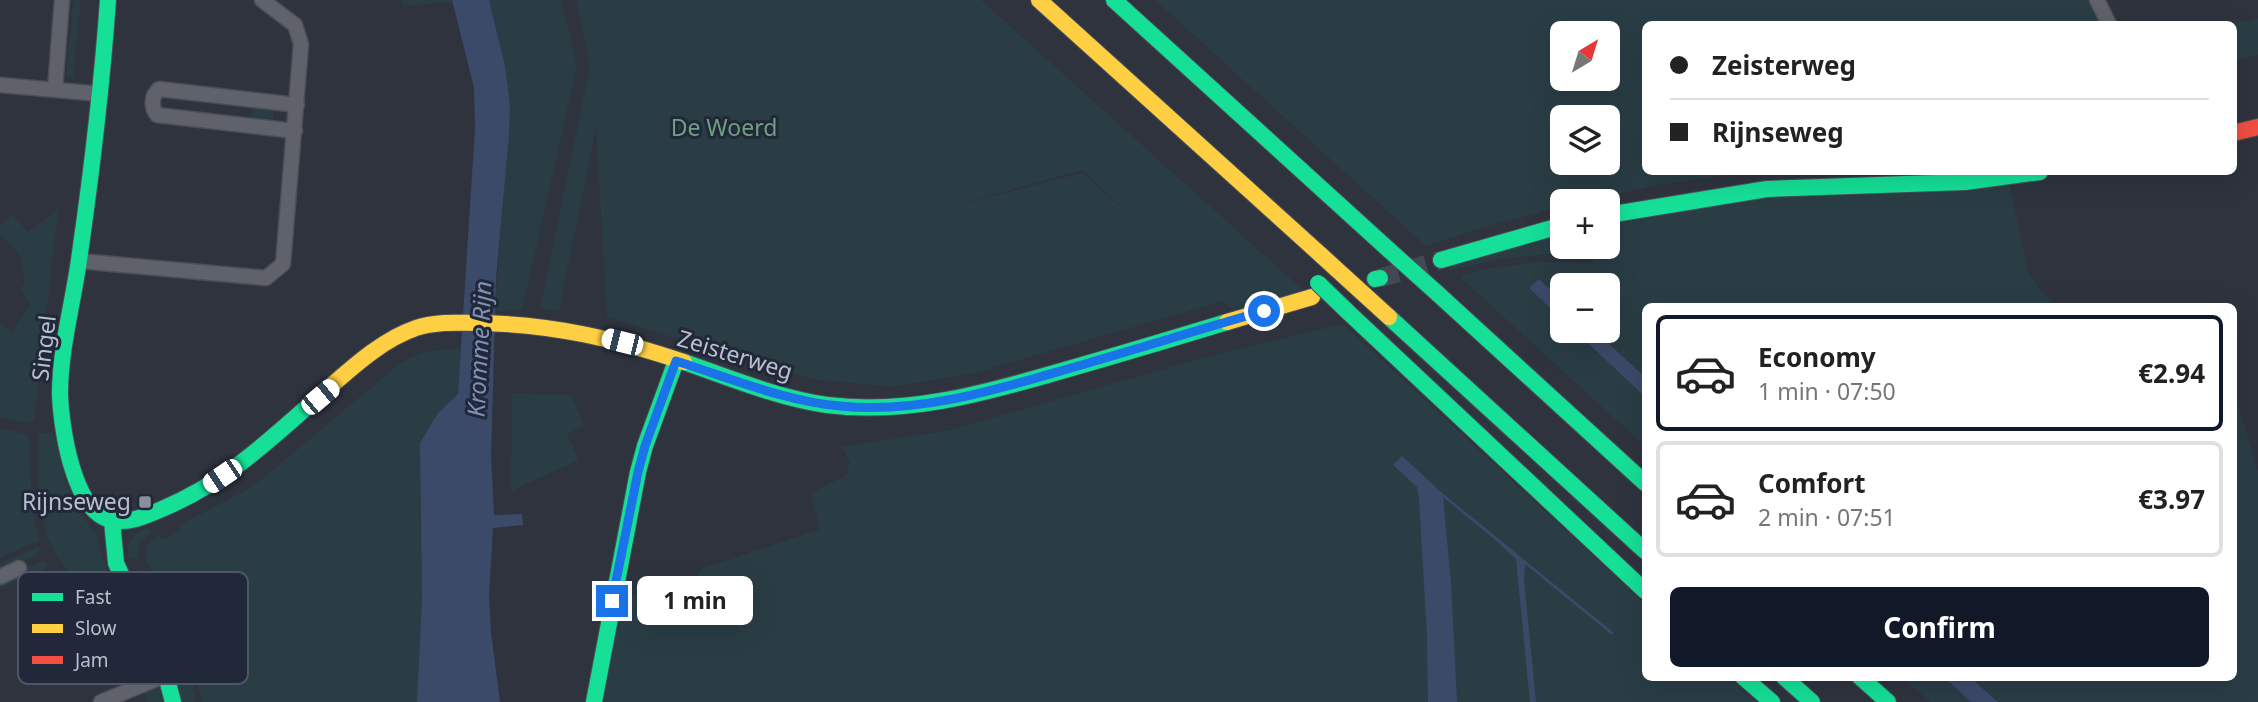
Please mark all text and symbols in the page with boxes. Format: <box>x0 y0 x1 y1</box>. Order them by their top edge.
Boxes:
north arrow <box>1550 21 1620 91</box>
map controls <box>1550 21 1620 343</box>
text: Zeisterweg <box>1712 47 1856 83</box>
button: layers <box>1550 105 1620 175</box>
park label: De Woerd <box>671 111 777 143</box>
text: Rijnseweg <box>1712 114 1844 150</box>
button: + <box>1550 189 1620 259</box>
button: − <box>1550 273 1620 343</box>
water label: Kromme Rijn <box>458 280 499 418</box>
route start <box>1248 295 1280 327</box>
street label: Singel <box>23 313 63 382</box>
street label: Zeisterweg <box>674 321 797 387</box>
car <box>600 327 645 357</box>
text: Economy <box>1758 339 1876 375</box>
icon: car <box>1674 342 1737 405</box>
text: €2.94 <box>2138 355 2205 391</box>
car <box>298 375 343 419</box>
text: 1 min · 07:50 <box>1758 375 1896 407</box>
car <box>199 456 246 496</box>
text: Comfort <box>1758 465 1866 501</box>
icon: car <box>1674 468 1737 531</box>
text: €3.97 <box>2138 481 2205 517</box>
place label: Rijnseweg <box>22 485 131 517</box>
marker: Rijnseweg <box>137 494 153 510</box>
text: 2 min · 07:51 <box>1758 501 1896 533</box>
legend <box>18 572 248 684</box>
callout: 1 min <box>636 576 752 626</box>
text: Fast <box>75 584 112 610</box>
text: 1 min <box>663 584 727 616</box>
route end <box>596 585 628 617</box>
button: Confirm <box>1670 587 2209 667</box>
text: Slow <box>75 615 116 641</box>
text: Jam <box>73 647 109 673</box>

